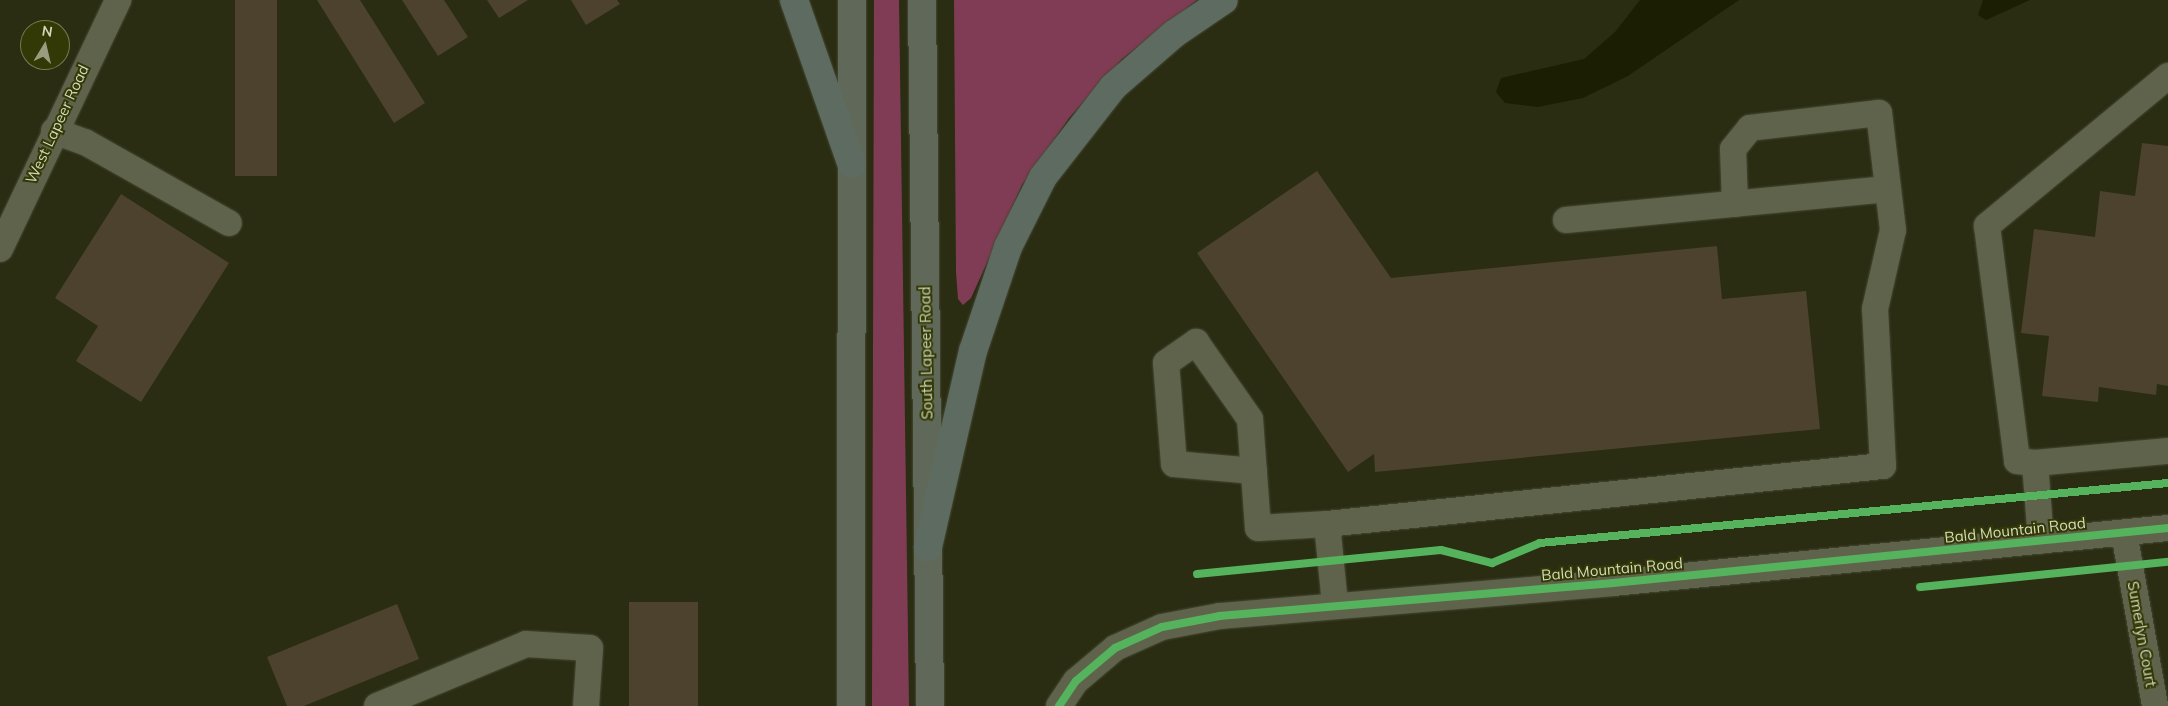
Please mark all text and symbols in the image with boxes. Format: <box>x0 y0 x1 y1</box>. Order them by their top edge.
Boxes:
north arrow <box>20 20 70 70</box>
text: N <box>41 21 54 41</box>
street label: West Lapeer Road <box>22 62 92 186</box>
street label: South Lapeer Road <box>916 286 936 420</box>
street label: Bald Mountain Road <box>1944 514 2086 546</box>
street label: Bald Mountain Road <box>1541 554 1683 584</box>
street label: Sumerlyn Court <box>2124 580 2160 688</box>

